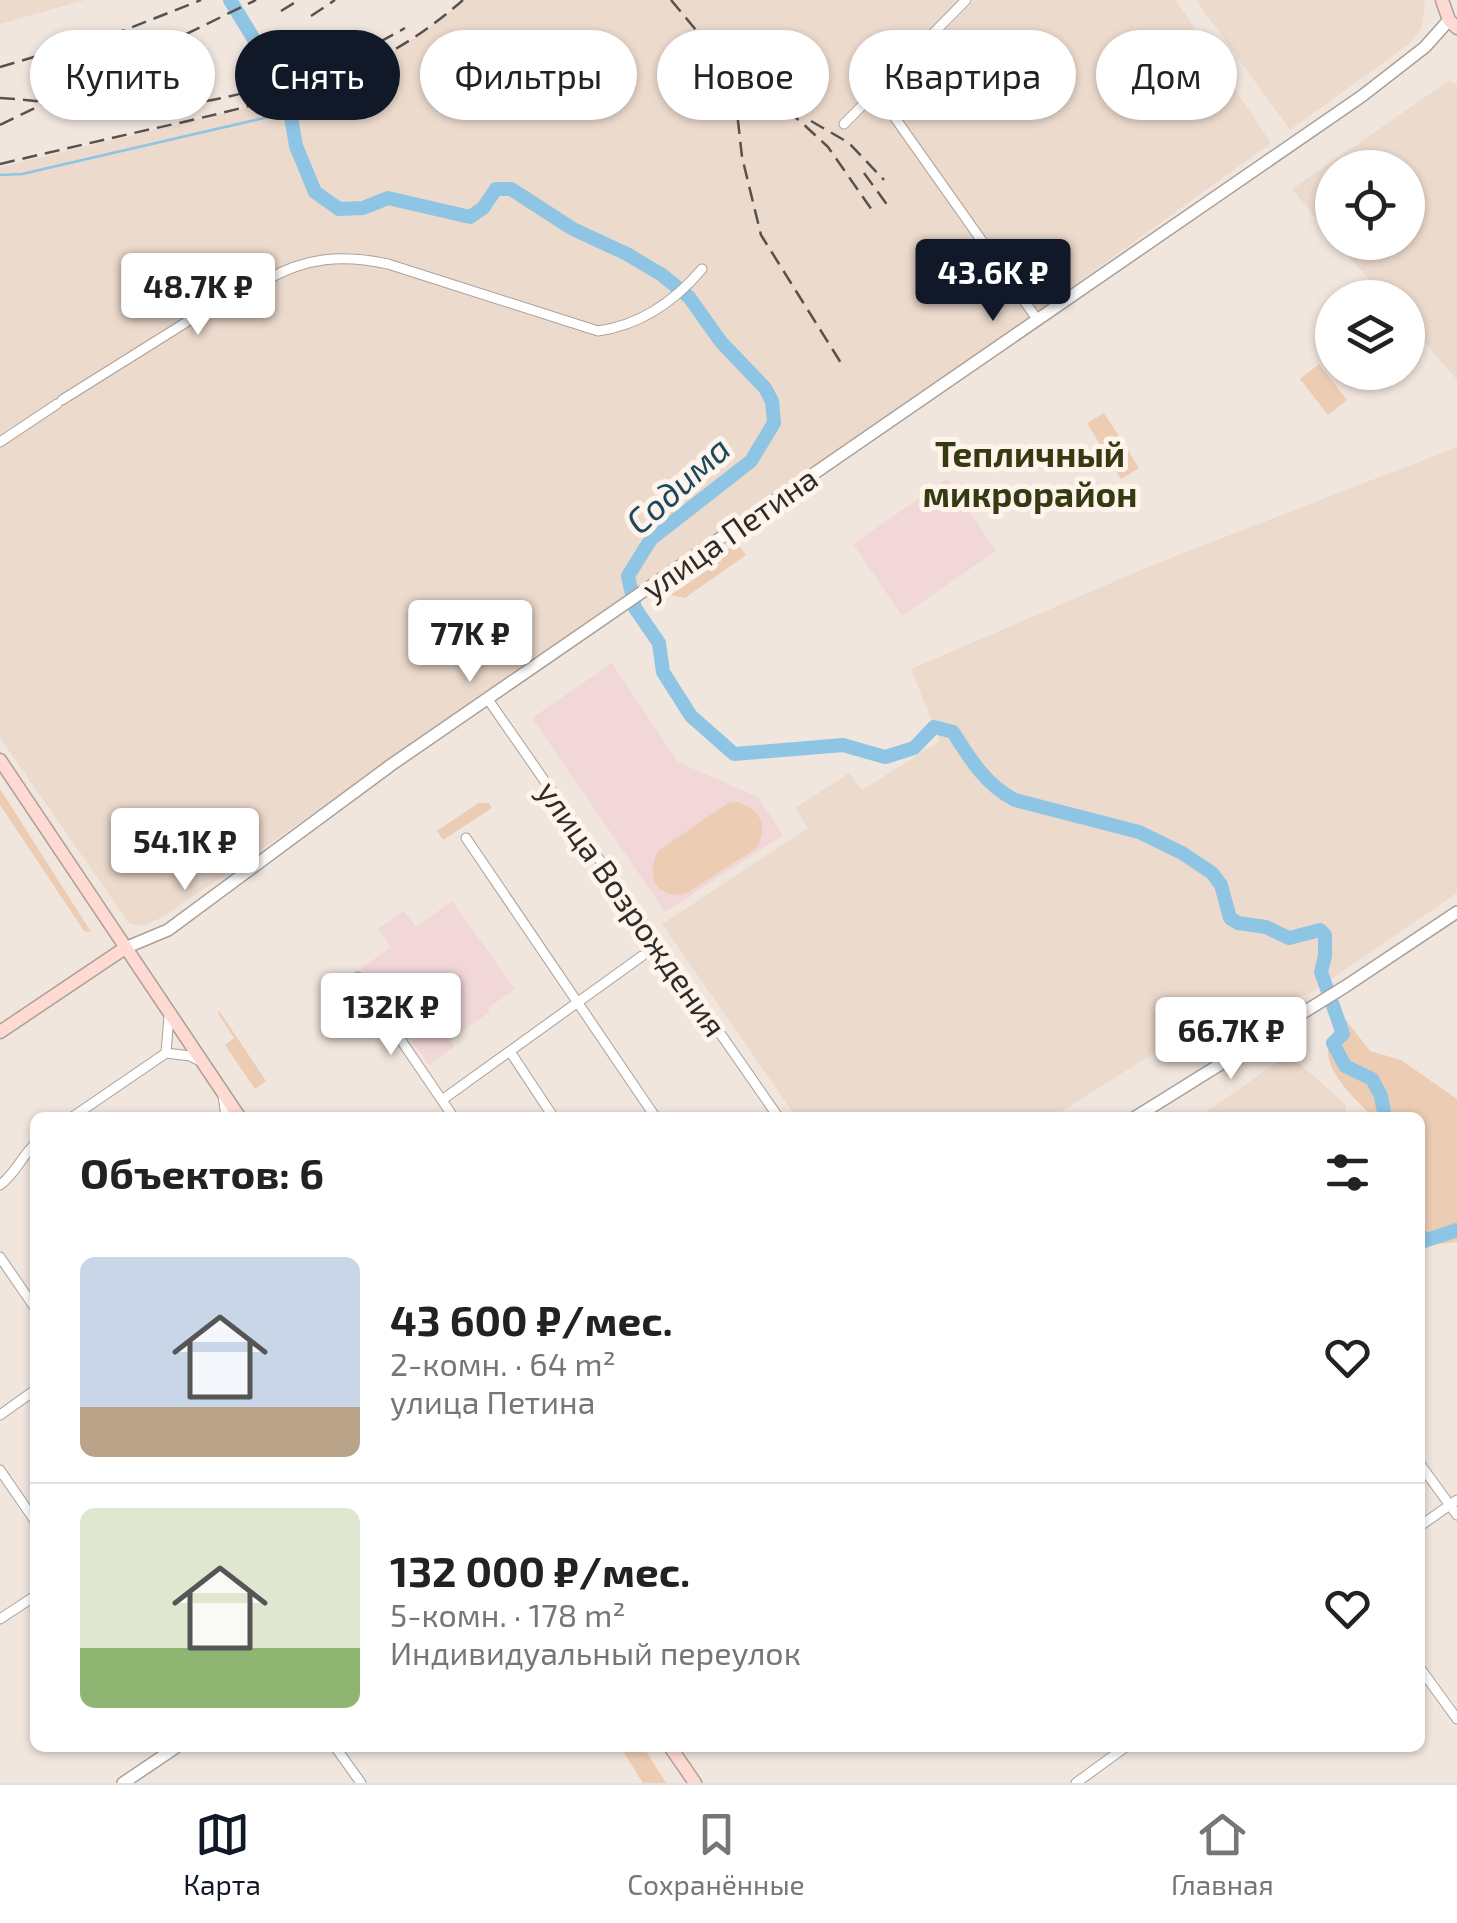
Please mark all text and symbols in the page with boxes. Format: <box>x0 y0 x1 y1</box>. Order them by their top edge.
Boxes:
chip: Купить <box>30 30 215 120</box>
chip: Снять <box>235 30 400 120</box>
chip: Фильтры <box>420 30 637 120</box>
chip: Новое <box>657 30 829 120</box>
chip: Квартира <box>849 30 1076 120</box>
chip: Дом <box>1096 30 1237 120</box>
map controls <box>1315 150 1425 390</box>
button: locate <box>1315 150 1425 260</box>
pin: 43.6K ₽ <box>901 239 1085 324</box>
text: 43.6K ₽ <box>937 252 1049 290</box>
pin: 48.7K ₽ <box>106 253 290 338</box>
text: 48.7K ₽ <box>143 266 253 304</box>
button: layers <box>1315 280 1425 390</box>
water label: Содима <box>616 426 738 542</box>
district label: Тепличный микрорайон <box>923 432 1137 514</box>
street label: улица Петина <box>634 458 825 607</box>
pin: 77K ₽ <box>400 600 540 685</box>
text: 77K ₽ <box>430 613 510 651</box>
street label: улица Возрождения <box>530 773 735 1044</box>
pin: 54.1K ₽ <box>93 808 277 893</box>
text: 54.1K ₽ <box>133 821 237 859</box>
pin: 132K ₽ <box>310 973 472 1058</box>
text: 132K ₽ <box>343 986 439 1024</box>
pin: 66.7K ₽ <box>1139 997 1323 1082</box>
text: 66.7K ₽ <box>1177 1010 1285 1048</box>
icon: filters <box>1320 1145 1375 1200</box>
text: Объектов: 6 <box>80 1147 324 1197</box>
text: 43 600 ₽/мес. <box>390 1294 673 1344</box>
icon: home <box>160 1297 280 1417</box>
icon: heart <box>1320 1330 1375 1385</box>
text: 2-комн. · 64 m² <box>390 1344 616 1382</box>
text: улица Петина <box>390 1382 595 1420</box>
text: 132 000 ₽/мес. <box>390 1545 690 1595</box>
icon: home <box>160 1548 280 1668</box>
icon: heart <box>1320 1581 1375 1636</box>
text: 5-комн. · 178 m² <box>390 1595 626 1633</box>
text: Индивидуальный переулок <box>390 1633 801 1671</box>
tab: Карта <box>183 1807 261 1901</box>
tab: Сохранённые <box>627 1807 805 1901</box>
tab: Главная <box>1171 1807 1274 1901</box>

